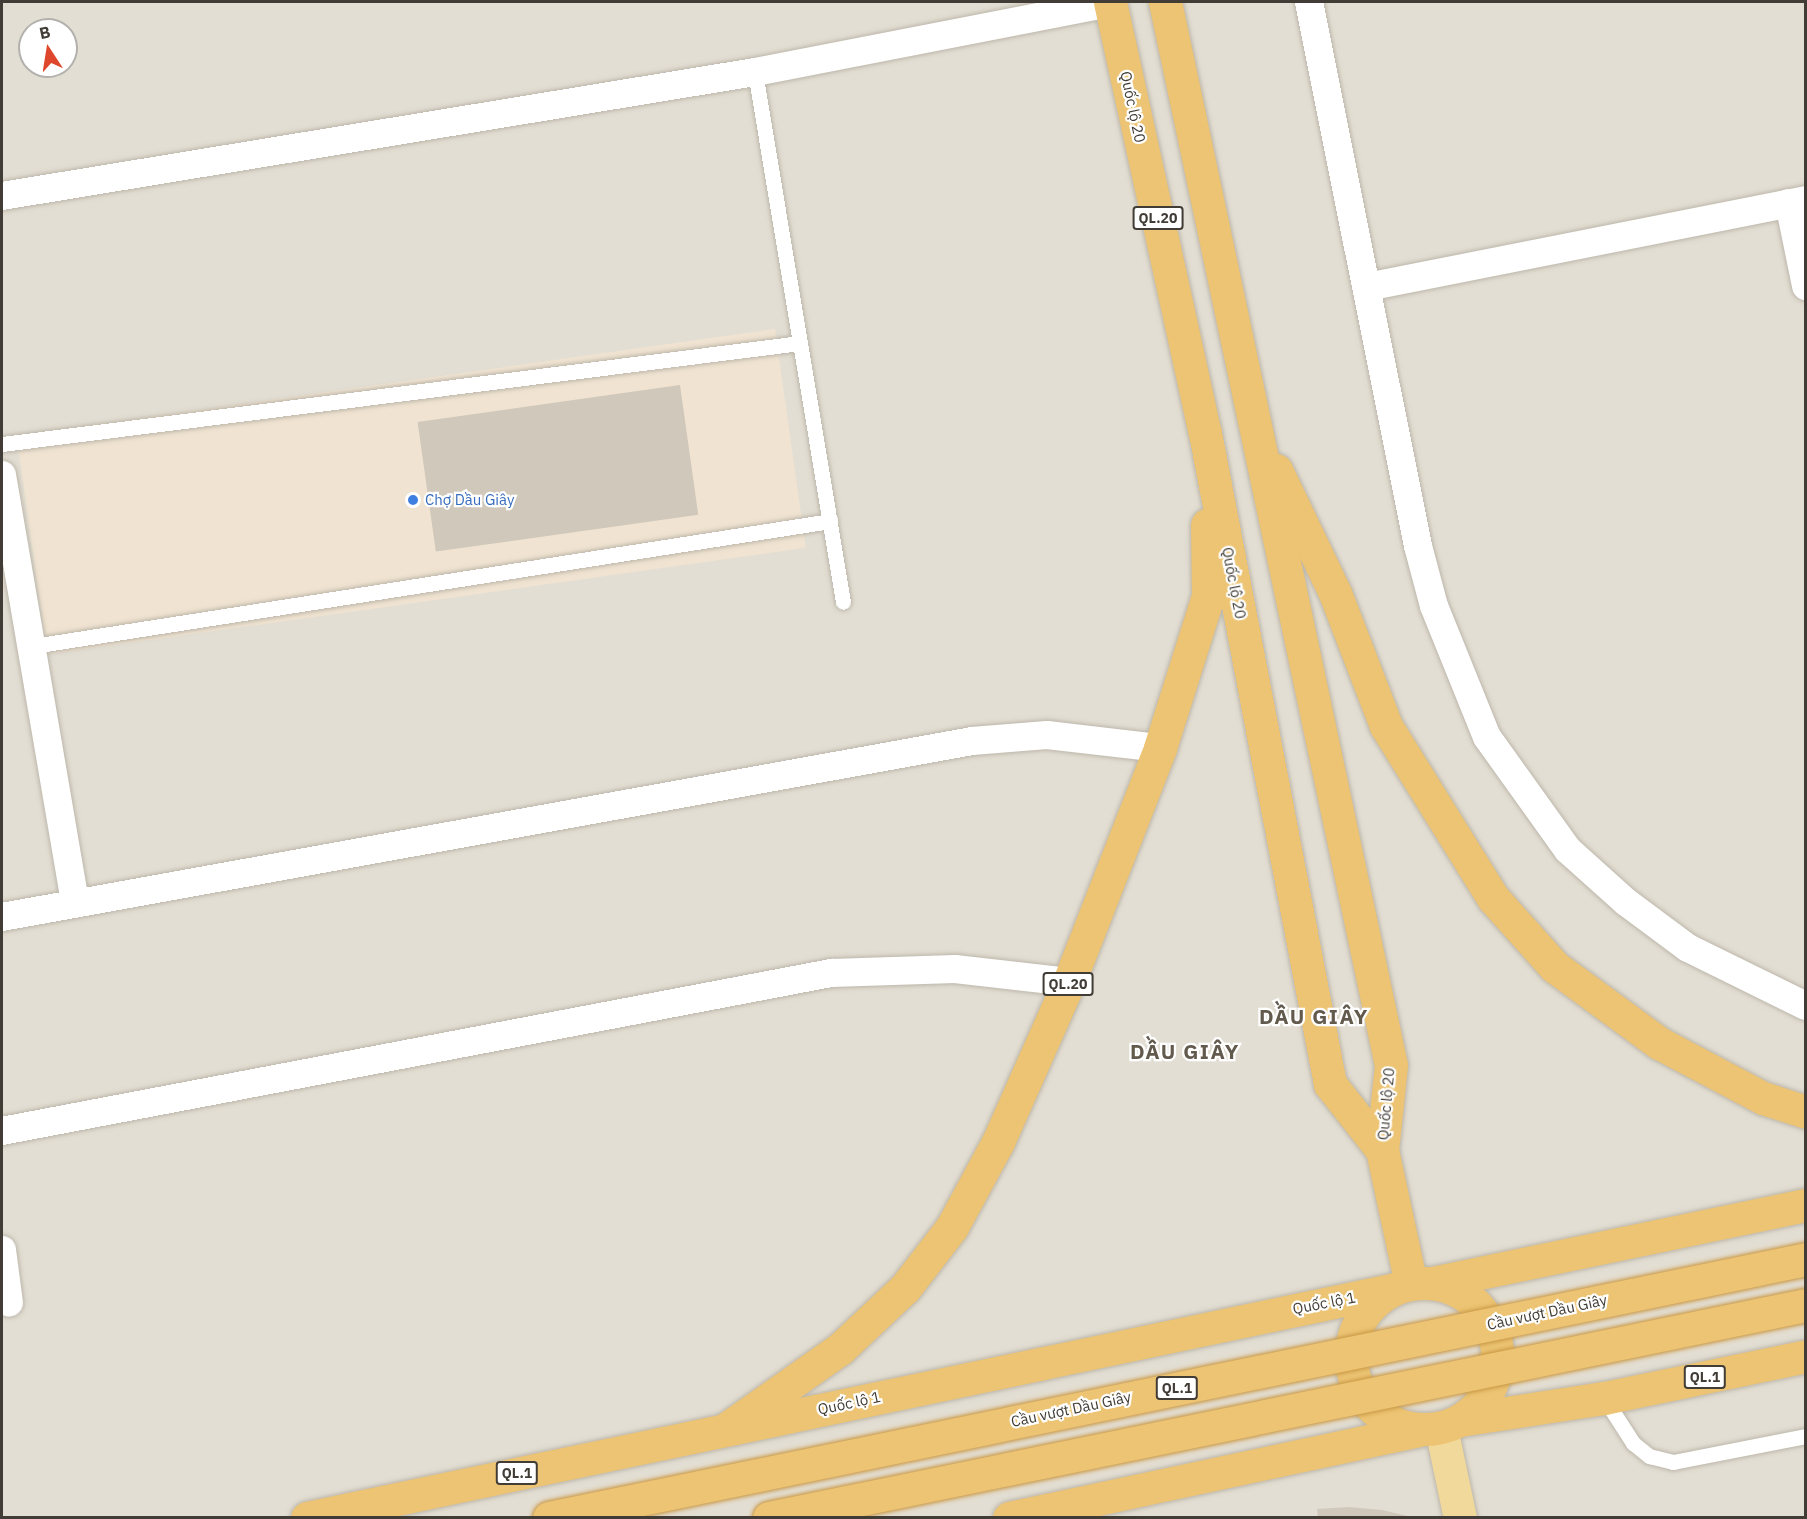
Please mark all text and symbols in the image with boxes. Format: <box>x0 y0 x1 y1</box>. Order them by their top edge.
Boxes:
north arrow <box>18 18 78 78</box>
text: B <box>37 21 52 43</box>
street label: Quốc lộ 20 <box>1117 70 1149 144</box>
road number: QL.20 <box>1132 207 1184 229</box>
place label: Chợ Dầu Giây <box>425 491 515 509</box>
marker: Chợ Dầu Giây <box>406 493 420 507</box>
street label: Quốc lộ 20 <box>1218 546 1250 620</box>
road number: QL.20 <box>1042 973 1094 995</box>
district label: DẦU GIÂY <box>1259 1003 1369 1029</box>
district label: DẦU GIÂY <box>1130 1038 1240 1064</box>
street label: Quốc lộ 20 <box>1374 1067 1398 1141</box>
street label: Quốc lộ 1 <box>1291 1288 1357 1318</box>
street label: Cầu vượt Dầu Giây <box>1485 1290 1609 1334</box>
road number: QL.1 <box>1682 1366 1728 1388</box>
road number: QL.1 <box>1154 1377 1200 1399</box>
street label: Cầu vượt Dầu Giây <box>1009 1387 1133 1431</box>
street label: Quốc lộ 1 <box>816 1388 882 1418</box>
road number: QL.1 <box>494 1462 540 1484</box>

